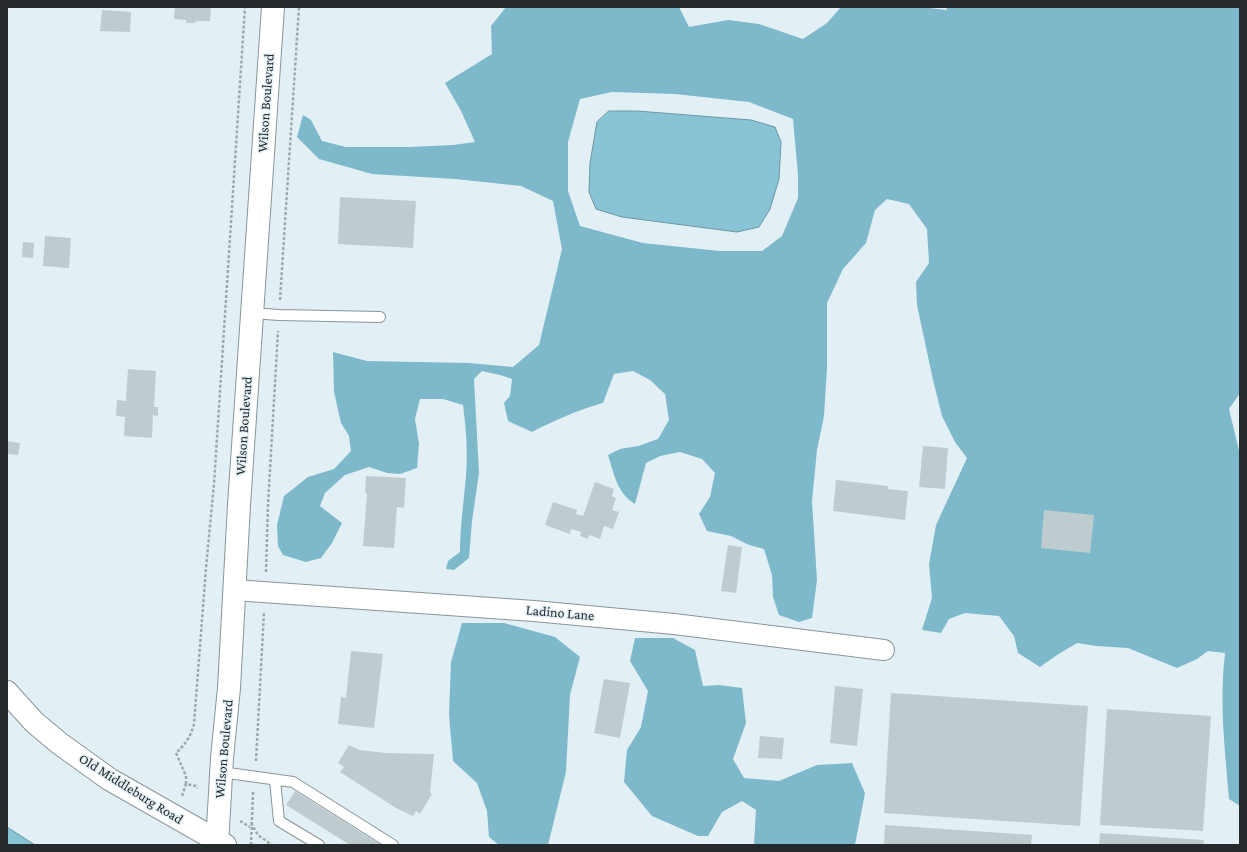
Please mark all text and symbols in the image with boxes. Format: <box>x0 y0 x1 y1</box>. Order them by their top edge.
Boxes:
street label: Wilson Boulevard <box>254 53 278 153</box>
street label: Wilson Boulevard <box>232 376 256 476</box>
street label: Ladino Lane <box>525 602 595 624</box>
street label: Wilson Boulevard <box>211 699 237 799</box>
street label: Old Middleburg Road <box>76 750 186 828</box>

